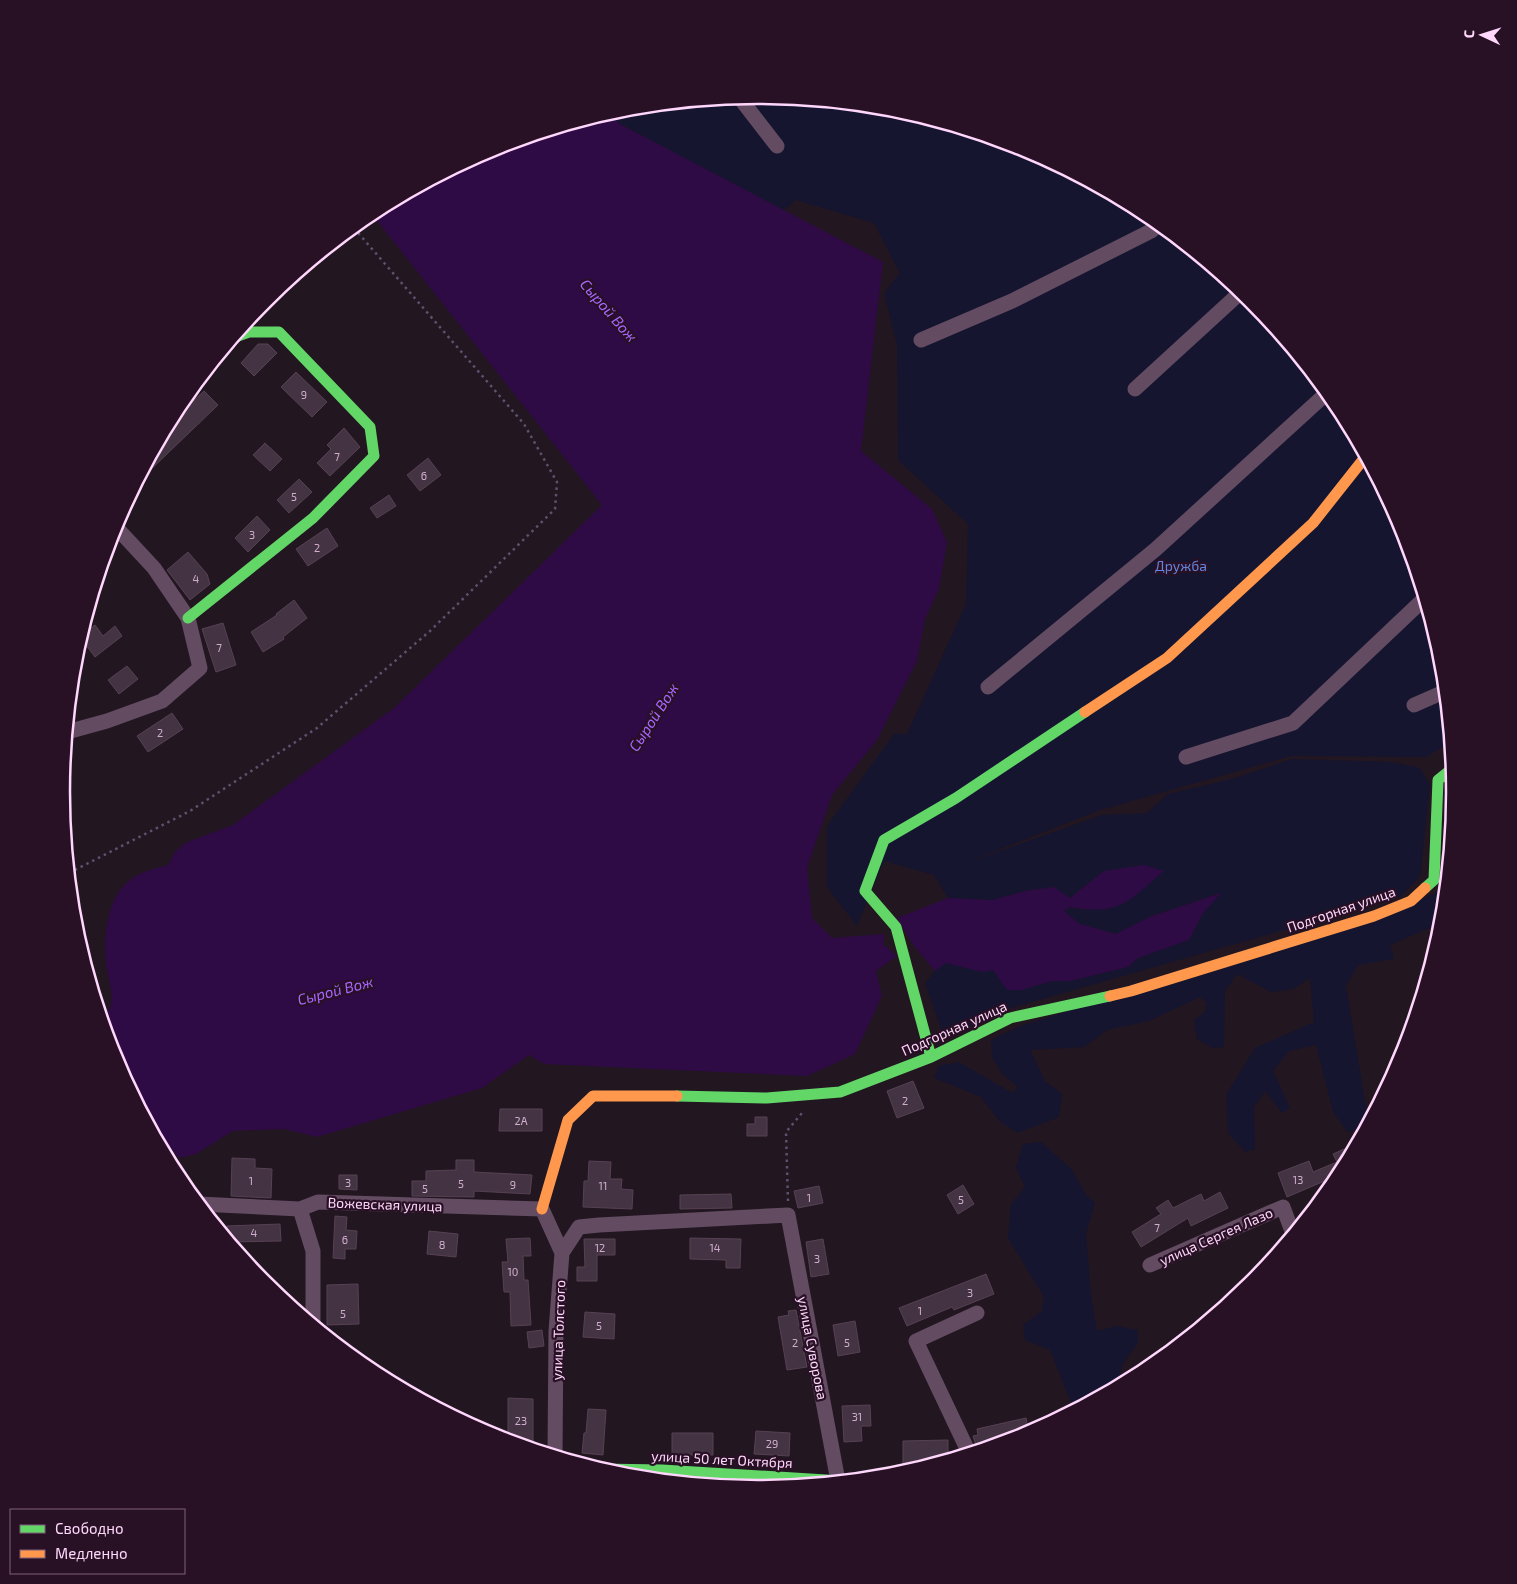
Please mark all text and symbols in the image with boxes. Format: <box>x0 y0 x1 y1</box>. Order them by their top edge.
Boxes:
north arrow <box>1457 10 1507 60</box>
text: С <box>1460 29 1477 39</box>
water label: Сырой Вож <box>577 275 642 346</box>
house number: 9 <box>301 388 307 401</box>
house number: 7 <box>334 450 340 463</box>
house number: 6 <box>421 469 427 482</box>
house number: 5 <box>291 490 297 503</box>
house number: 3 <box>249 528 255 541</box>
house number: 2 <box>314 541 320 554</box>
park label: Дружба <box>1155 557 1207 574</box>
house number: 4 <box>193 572 200 585</box>
house number: 7 <box>216 641 222 654</box>
water label: Сырой Вож <box>624 679 682 754</box>
house number: 2 <box>157 726 163 739</box>
street label: Подгорная улица <box>1285 882 1397 936</box>
water label: Сырой Вож <box>295 972 375 1008</box>
street label: Подгорная улица <box>899 997 1009 1059</box>
house number: 2 <box>902 1094 908 1107</box>
house number: 2А <box>514 1114 528 1127</box>
house number: 13 <box>1293 1173 1303 1186</box>
house number: 1 <box>249 1174 253 1187</box>
house number: 3 <box>345 1176 351 1189</box>
house number: 5 <box>458 1177 464 1190</box>
house number: 9 <box>510 1178 516 1191</box>
house number: 11 <box>599 1179 607 1192</box>
house number: 5 <box>422 1182 428 1195</box>
house number: 1 <box>807 1191 811 1204</box>
house number: 5 <box>958 1193 964 1206</box>
street label: Вожевская улица <box>327 1194 443 1214</box>
street label: улица Сергея Лазо <box>1157 1203 1275 1269</box>
house number: 7 <box>1154 1221 1160 1234</box>
house number: 4 <box>251 1226 258 1239</box>
house number: 6 <box>342 1233 348 1246</box>
house number: 8 <box>439 1238 445 1251</box>
house number: 12 <box>595 1241 605 1254</box>
house number: 14 <box>709 1241 721 1254</box>
house number: 3 <box>814 1252 820 1265</box>
house number: 10 <box>507 1265 519 1278</box>
street label: улица Толстого <box>548 1279 568 1381</box>
house number: 3 <box>967 1286 973 1299</box>
street label: улица Суворова <box>795 1295 831 1401</box>
house number: 1 <box>918 1304 922 1317</box>
house number: 5 <box>340 1307 346 1320</box>
house number: 5 <box>596 1319 602 1332</box>
house number: 2 <box>792 1336 798 1349</box>
house number: 5 <box>844 1336 850 1349</box>
house number: 31 <box>852 1410 862 1423</box>
house number: 23 <box>515 1414 527 1427</box>
house number: 29 <box>766 1437 778 1450</box>
street label: улица 50 лет Октября <box>651 1447 793 1471</box>
legend <box>10 1509 185 1574</box>
text: Свободно <box>55 1519 124 1537</box>
text: Медленно <box>55 1544 128 1562</box>

